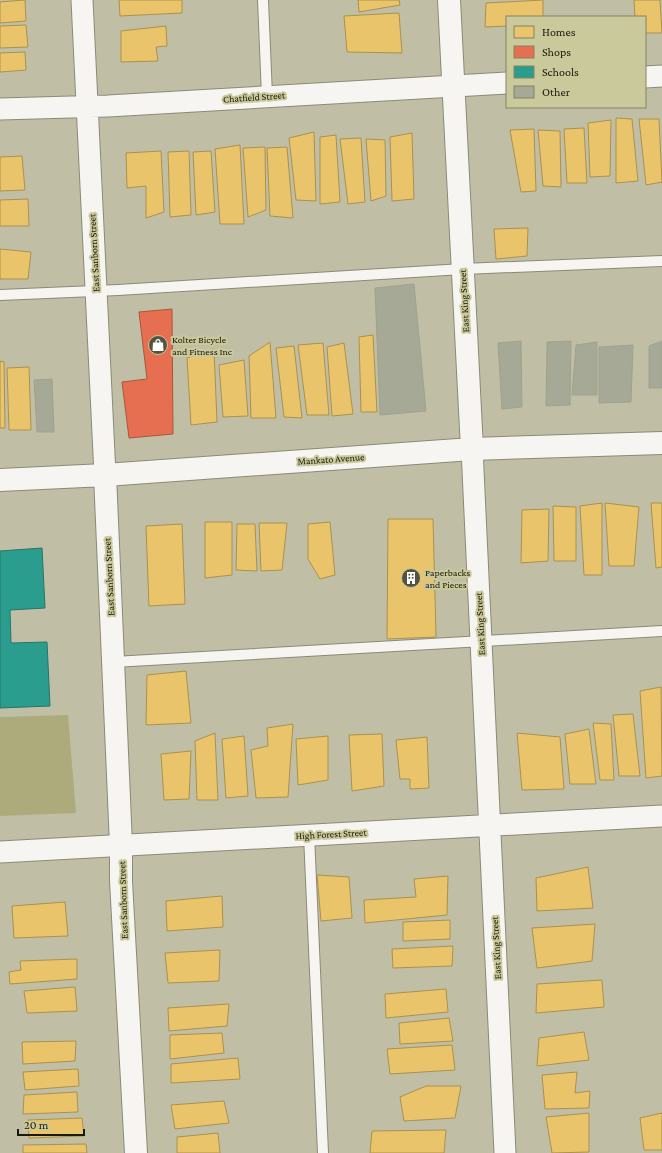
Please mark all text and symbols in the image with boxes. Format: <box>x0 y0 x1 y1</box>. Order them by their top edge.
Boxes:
legend <box>506 16 646 108</box>
text: Homes <box>542 25 576 39</box>
text: Shops <box>542 45 571 59</box>
text: Schools <box>542 65 579 79</box>
text: Other <box>542 85 571 99</box>
street label: Chatfield Street <box>223 89 286 105</box>
street label: East Sanborn Street <box>86 213 102 292</box>
street label: East King Street <box>457 269 471 333</box>
shop icon: Kolter Bicycle and Fitness Inc <box>147 334 169 356</box>
place label: Kolter Bicycle and Fitness Inc <box>172 334 233 357</box>
street label: Mankato Avenue <box>297 451 365 467</box>
street label: East Sanborn Street <box>101 537 117 616</box>
building icon: Paperbacks and Pieces <box>400 567 422 589</box>
place label: Paperbacks and Pieces <box>425 567 470 590</box>
street label: East King Street <box>473 592 487 656</box>
street label: High Forest Street <box>295 827 368 841</box>
street label: East Sanborn Street <box>116 860 130 939</box>
street label: East King Street <box>489 916 503 980</box>
scale bar <box>18 1111 84 1137</box>
text: 20 m <box>24 1118 49 1132</box>

